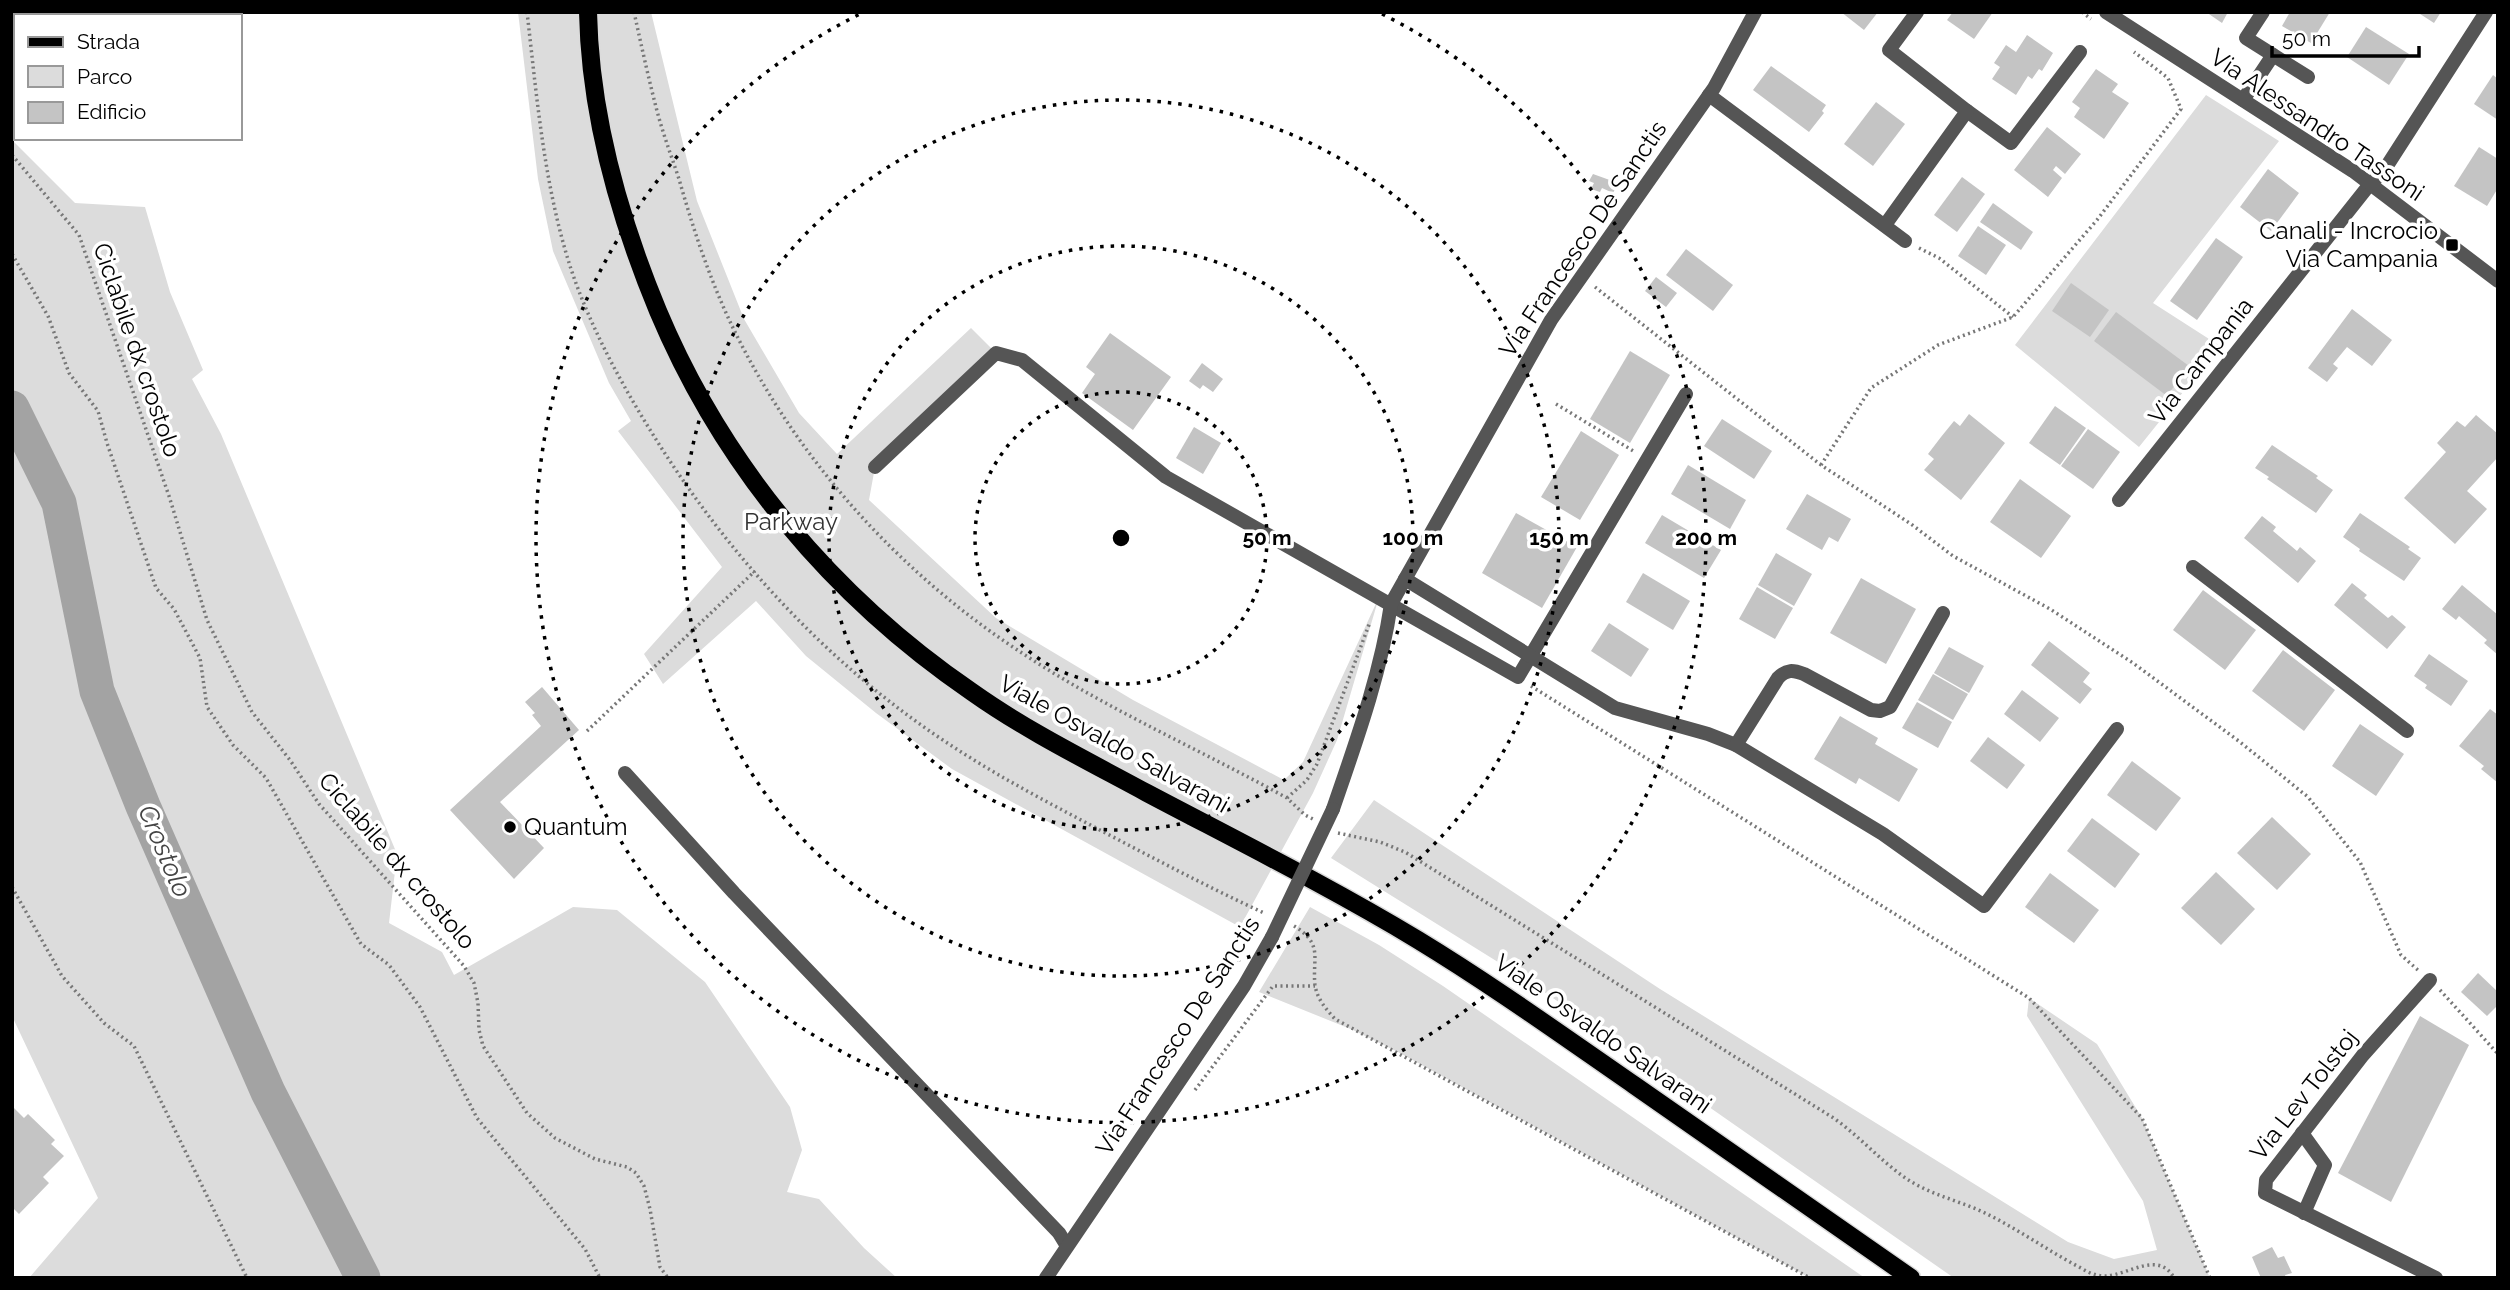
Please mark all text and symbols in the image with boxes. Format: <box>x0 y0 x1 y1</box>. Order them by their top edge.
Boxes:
legend <box>14 14 242 140</box>
scale bar <box>2272 14 2419 58</box>
text: 50 m <box>2282 26 2331 51</box>
text: Strada <box>77 29 140 54</box>
street label: Via Alessandro Tassoni <box>2205 42 2430 207</box>
text: Parco <box>77 64 132 89</box>
text: Edificio <box>77 99 146 124</box>
street label: Via Francesco De Sanctis <box>1493 115 1673 362</box>
place label: Canali - Incrocio Via Campania <box>2259 216 2438 273</box>
marker: Canali - Incrocio Via Campania <box>2444 237 2460 253</box>
street label: Ciclabile dx crostolo <box>87 239 188 461</box>
street label: Via Campania <box>2142 292 2259 430</box>
park label: Parkway <box>744 507 838 536</box>
text: 50 m <box>1242 525 1292 550</box>
text: 100 m <box>1383 525 1443 550</box>
text: 150 m <box>1529 525 1589 550</box>
text: 200 m <box>1675 525 1737 550</box>
centre of rings <box>1109 526 1133 550</box>
street label: Viale Osvaldo Salvarani <box>994 668 1234 819</box>
street label: Ciclabile dx crostolo <box>313 766 482 955</box>
water label: Crostolo <box>132 800 198 902</box>
place label: Quantum <box>524 812 628 841</box>
marker: Quantum <box>502 819 518 835</box>
street label: Via Francesco De Sanctis <box>1090 911 1266 1160</box>
street label: Viale Osvaldo Salvarani <box>1489 948 1717 1119</box>
street label: Via Lev Tolstoj <box>2244 1024 2364 1166</box>

